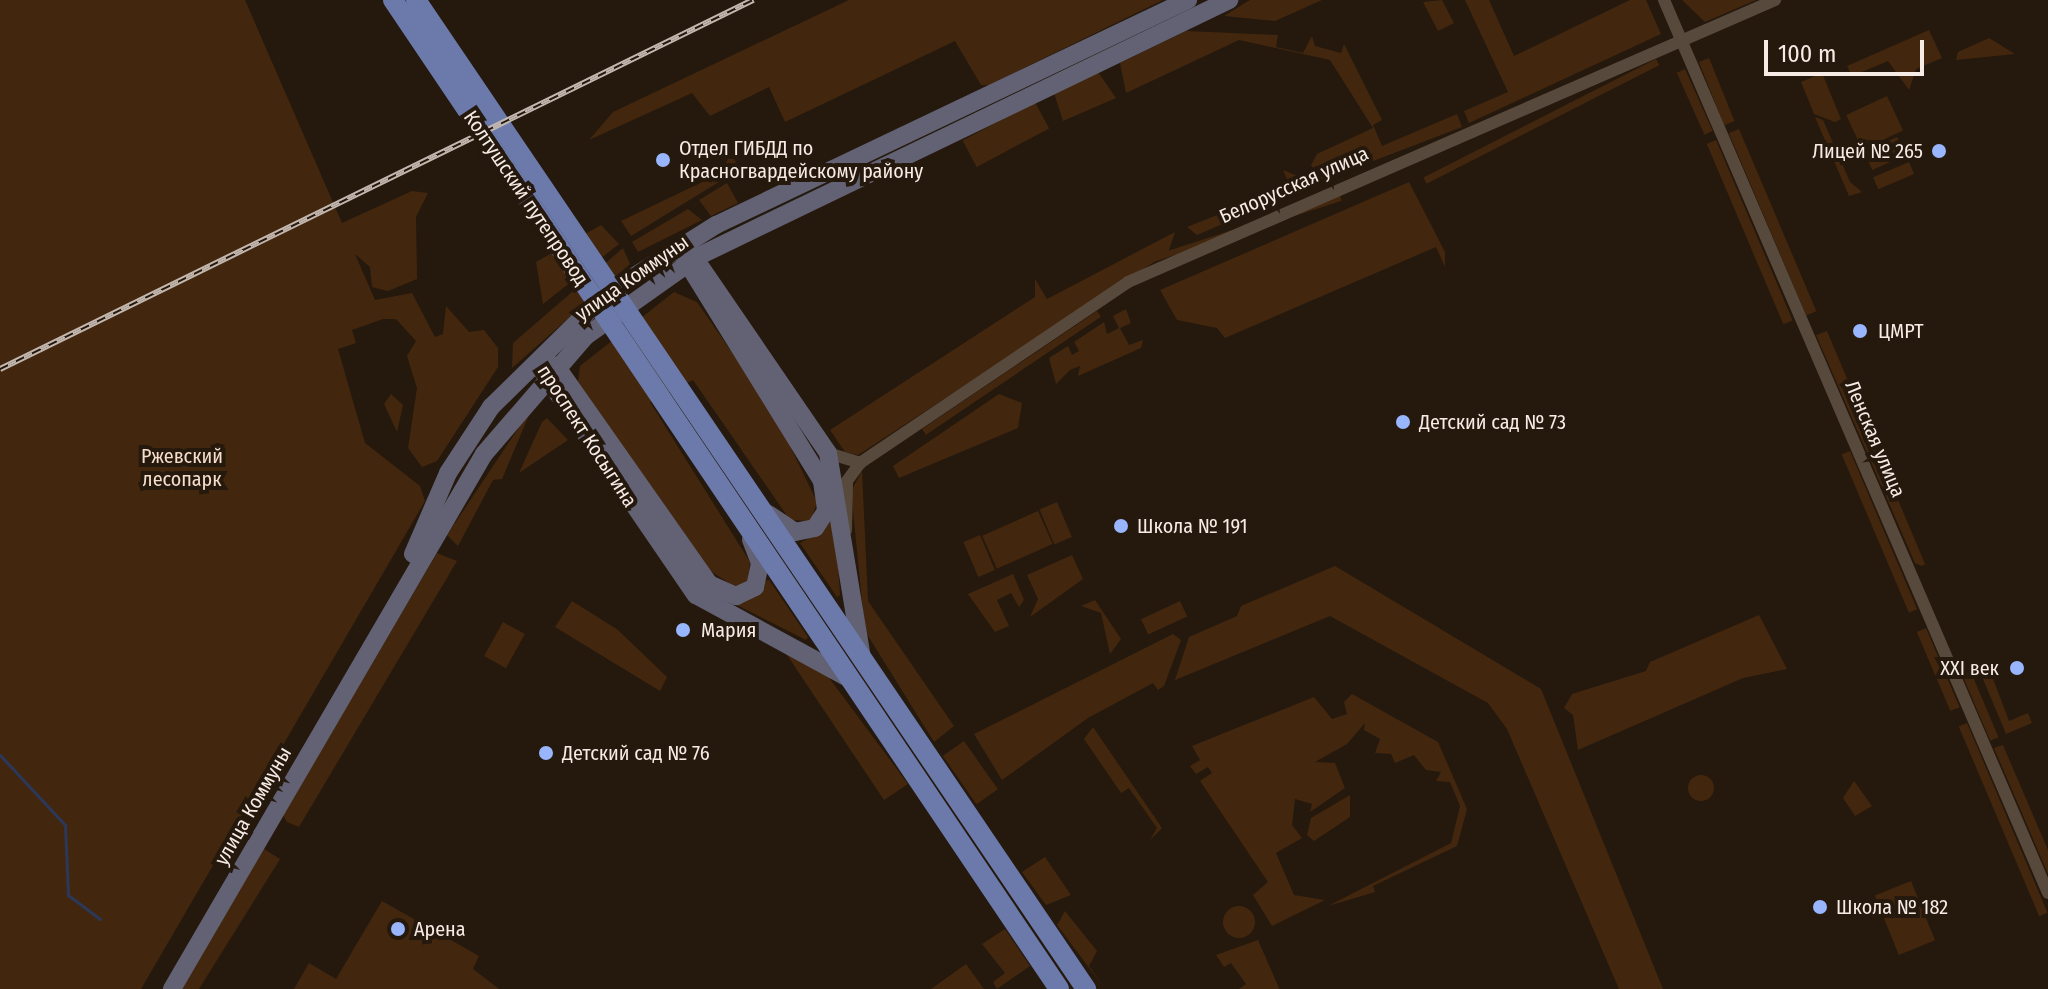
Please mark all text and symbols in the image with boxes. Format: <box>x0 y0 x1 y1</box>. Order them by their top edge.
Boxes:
scale bar <box>1768 24 1928 74</box>
text: 100 m <box>1778 40 1836 68</box>
street label: Колтушский путепровод <box>459 106 593 290</box>
place label: Отдел ГИБДД по Красногвардейскому району <box>679 136 923 183</box>
place label: Лицей № 265 <box>1812 139 1923 163</box>
street label: Белорусская улица <box>1216 141 1372 229</box>
marker: Лицей № 265 <box>1930 142 1948 160</box>
marker: Отдел ГИБДД по Красногвардейскому району <box>654 151 672 169</box>
street label: улица Коммуны <box>571 230 693 326</box>
place label: ЦМРТ <box>1878 319 1924 343</box>
marker: ЦМРТ <box>1849 320 1871 342</box>
street label: проспект Косыгина <box>532 360 642 512</box>
street label: Ленская улица <box>1840 377 1910 501</box>
place label: Детский сад № 73 <box>1419 410 1566 434</box>
marker: Детский сад № 73 <box>1394 413 1412 431</box>
park label: Ржевский лесопарк <box>141 445 223 492</box>
place label: Школа № 191 <box>1137 514 1248 538</box>
marker: Школа № 191 <box>1112 517 1130 535</box>
place label: Мария <box>701 618 756 642</box>
marker: Мария <box>672 619 694 641</box>
place label: XXI век <box>1940 656 1999 680</box>
marker: XXI век <box>2006 657 2028 679</box>
place label: Детский сад № 76 <box>562 741 710 765</box>
street label: улица Коммуны <box>209 742 297 870</box>
marker: Детский сад № 76 <box>537 744 555 762</box>
place label: Школа № 182 <box>1836 895 1948 919</box>
marker: Школа № 182 <box>1811 898 1829 916</box>
place label: Арена <box>414 917 465 941</box>
marker: Арена <box>389 920 407 938</box>

